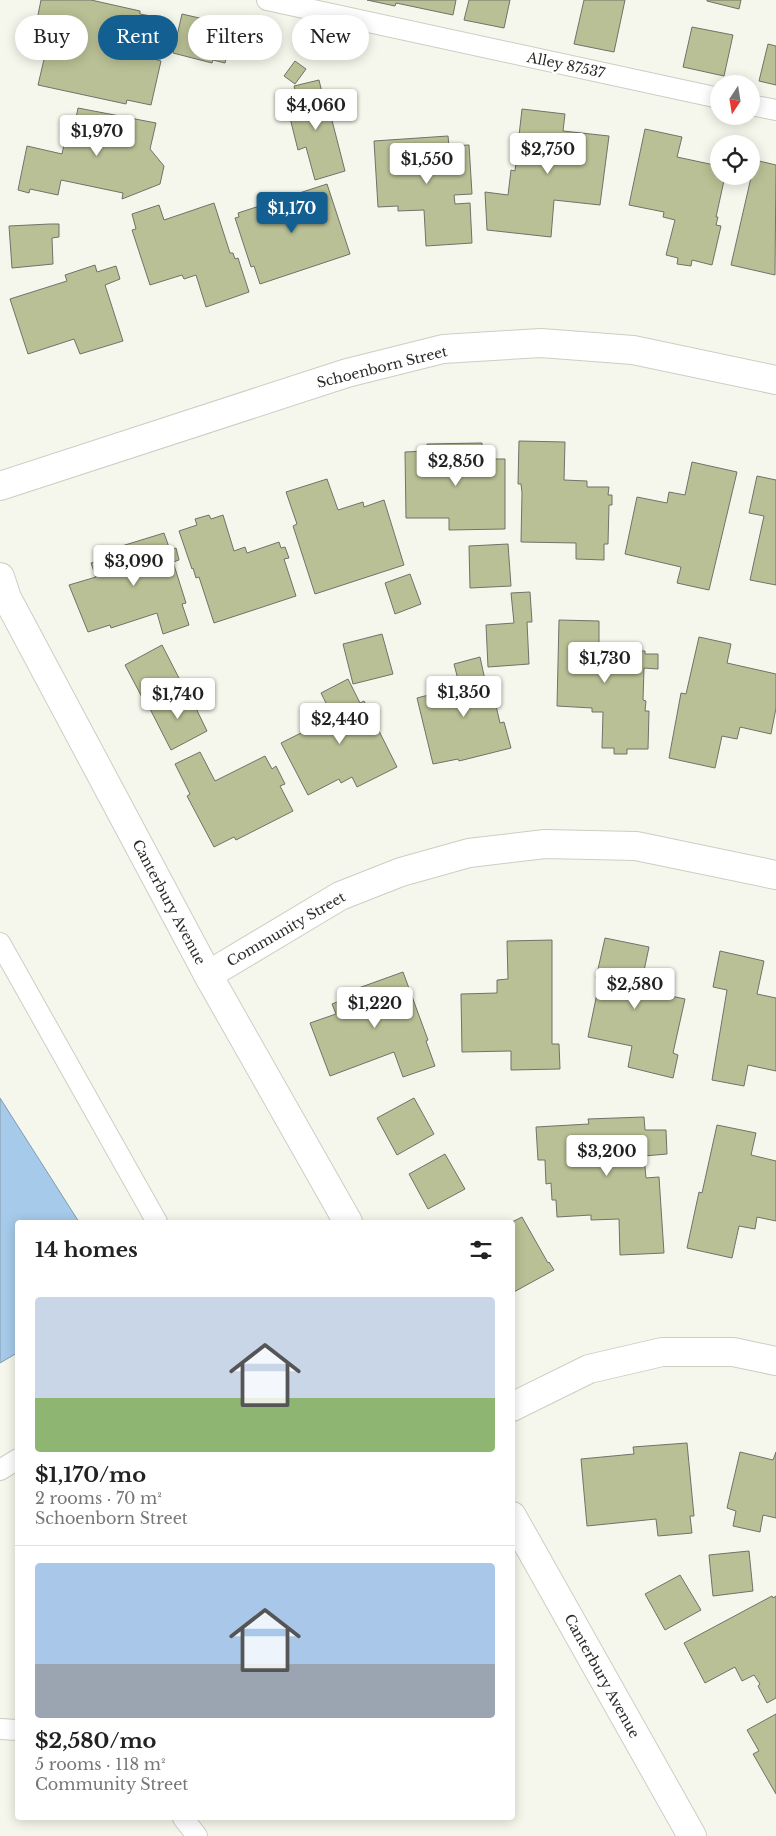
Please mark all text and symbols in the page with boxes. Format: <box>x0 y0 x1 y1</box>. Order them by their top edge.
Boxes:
chip: Buy <box>15 15 88 60</box>
chip: Rent <box>98 15 178 60</box>
chip: Filters <box>188 15 282 60</box>
chip: New <box>292 15 369 60</box>
street label: Alley 87537 <box>524 48 608 82</box>
north arrow <box>710 75 760 125</box>
map controls <box>710 75 760 185</box>
pin: $4,060 <box>275 88 357 131</box>
text: $4,060 <box>286 95 346 115</box>
pin: $1,970 <box>56 114 138 157</box>
text: $1,970 <box>71 121 123 141</box>
pin: $2,750 <box>507 132 589 175</box>
button: locate <box>710 135 760 185</box>
text: $2,750 <box>521 139 575 159</box>
pin: $1,550 <box>386 142 468 185</box>
text: $1,550 <box>401 149 453 169</box>
pin: $1,170 <box>251 192 333 234</box>
text: $1,170 <box>268 198 316 218</box>
street label: Schoenborn Street <box>315 342 450 392</box>
pin: $2,850 <box>415 444 497 487</box>
text: $2,850 <box>428 451 484 471</box>
pin: $3,090 <box>93 544 175 587</box>
text: $3,090 <box>104 551 164 571</box>
pin: $1,730 <box>564 642 646 684</box>
text: $1,730 <box>579 648 631 668</box>
pin: $1,350 <box>423 676 505 718</box>
pin: $1,740 <box>137 678 219 720</box>
text: $1,350 <box>437 682 491 702</box>
text: $1,740 <box>152 684 204 704</box>
pin: $2,440 <box>299 702 381 745</box>
text: $2,440 <box>311 709 369 729</box>
street label: Canterbury Avenue <box>128 836 210 968</box>
street label: Community Street <box>223 887 349 970</box>
pin: $2,580 <box>594 968 676 1010</box>
text: $2,580 <box>607 974 663 994</box>
pin: $1,220 <box>334 986 416 1029</box>
text: $1,220 <box>348 993 402 1013</box>
pin: $3,200 <box>566 1134 648 1177</box>
text: $3,200 <box>577 1141 637 1161</box>
icon: filters <box>467 1236 495 1264</box>
text: 14 homes <box>35 1237 138 1263</box>
icon: home <box>220 1330 310 1420</box>
text: $1,170/mo <box>35 1462 146 1488</box>
text: 2 rooms · 70 m² <box>35 1488 162 1508</box>
text: Schoenborn Street <box>35 1508 188 1528</box>
icon: home <box>220 1595 310 1685</box>
street label: Canterbury Avenue <box>560 1611 644 1741</box>
text: $2,580/mo <box>35 1728 157 1754</box>
text: 5 rooms · 118 m² <box>35 1754 166 1774</box>
text: Community Street <box>35 1774 188 1794</box>

